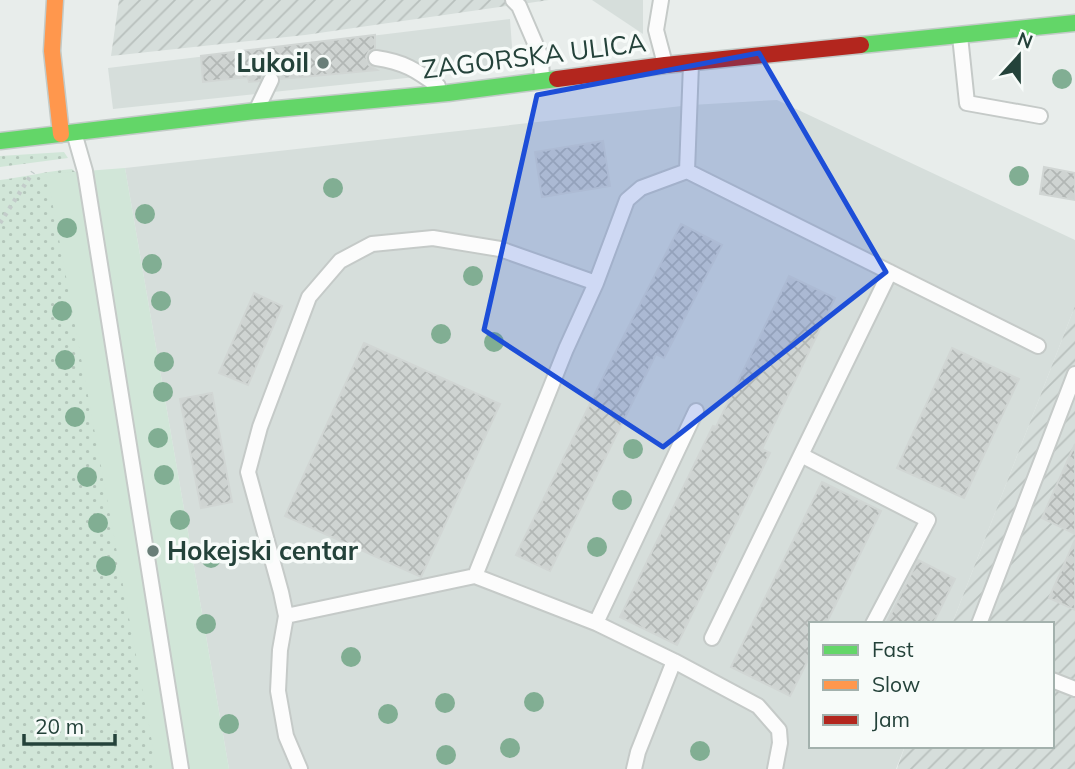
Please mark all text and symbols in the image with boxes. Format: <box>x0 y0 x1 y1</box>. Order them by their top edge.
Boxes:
north arrow <box>984 21 1054 91</box>
street label: ZAGORSKA ULICA <box>420 25 648 86</box>
text: N <box>1014 26 1036 54</box>
place label: Lukoil <box>236 46 309 79</box>
marker: Lukoil <box>315 55 331 71</box>
place label: Hokejski centar <box>167 534 359 567</box>
marker: Hokejski centar <box>145 543 161 559</box>
legend <box>809 622 1054 748</box>
text: Fast <box>872 636 914 662</box>
text: Slow <box>872 671 920 697</box>
scale bar <box>24 702 116 746</box>
text: Jam <box>872 706 910 732</box>
text: 20 m <box>35 713 84 739</box>

